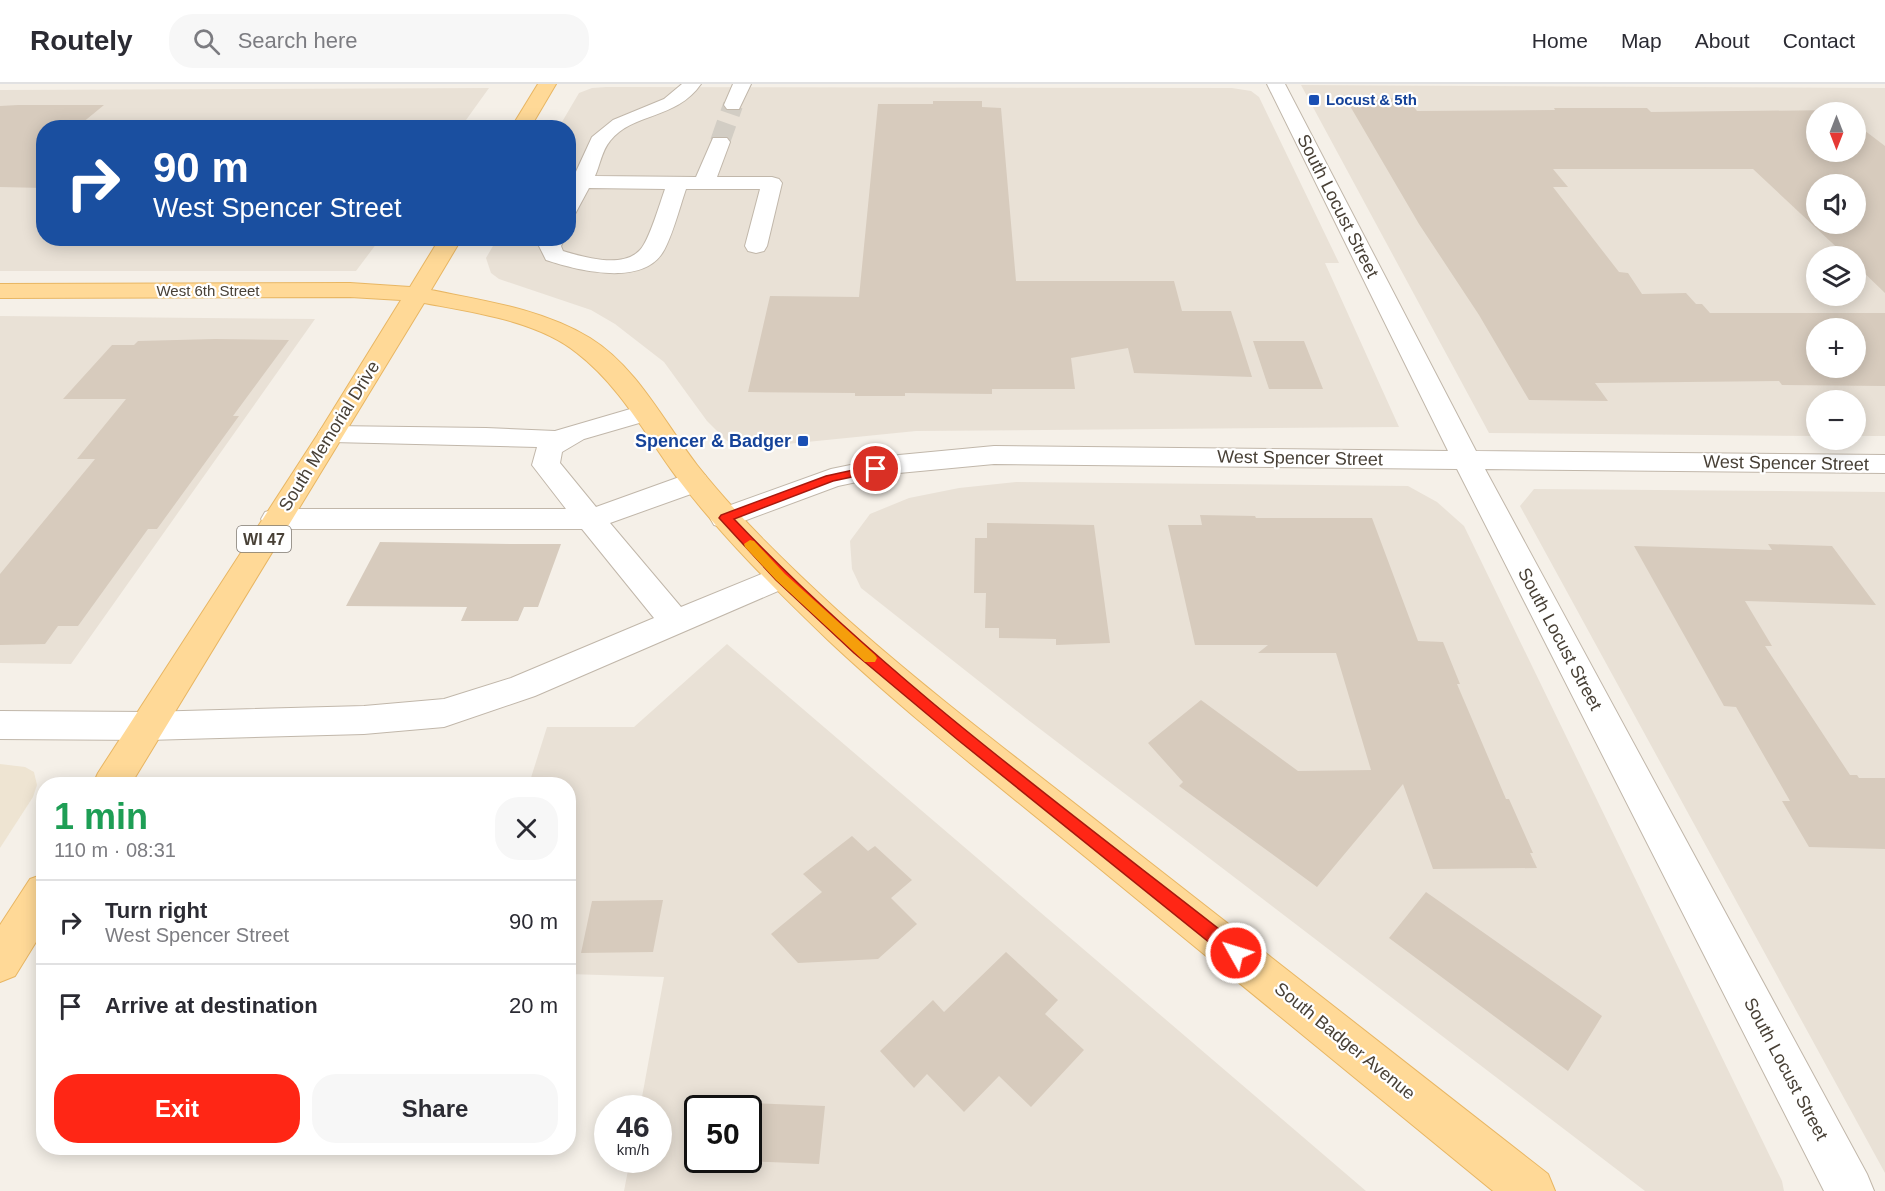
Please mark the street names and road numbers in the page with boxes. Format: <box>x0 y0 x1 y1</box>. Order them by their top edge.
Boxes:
street label: South Locust Street <box>1293 131 1383 281</box>
street label: West 6th Street <box>156 282 260 299</box>
street label: South Memorial Drive <box>275 357 383 515</box>
street label: West Spencer Street <box>1217 447 1383 469</box>
street label: West Spencer Street <box>1703 452 1869 474</box>
road number: WI 47 <box>237 526 291 552</box>
street label: South Locust Street <box>1514 565 1606 713</box>
street label: South Badger Avenue <box>1271 978 1419 1104</box>
street label: South Locust Street <box>1740 995 1832 1143</box>

